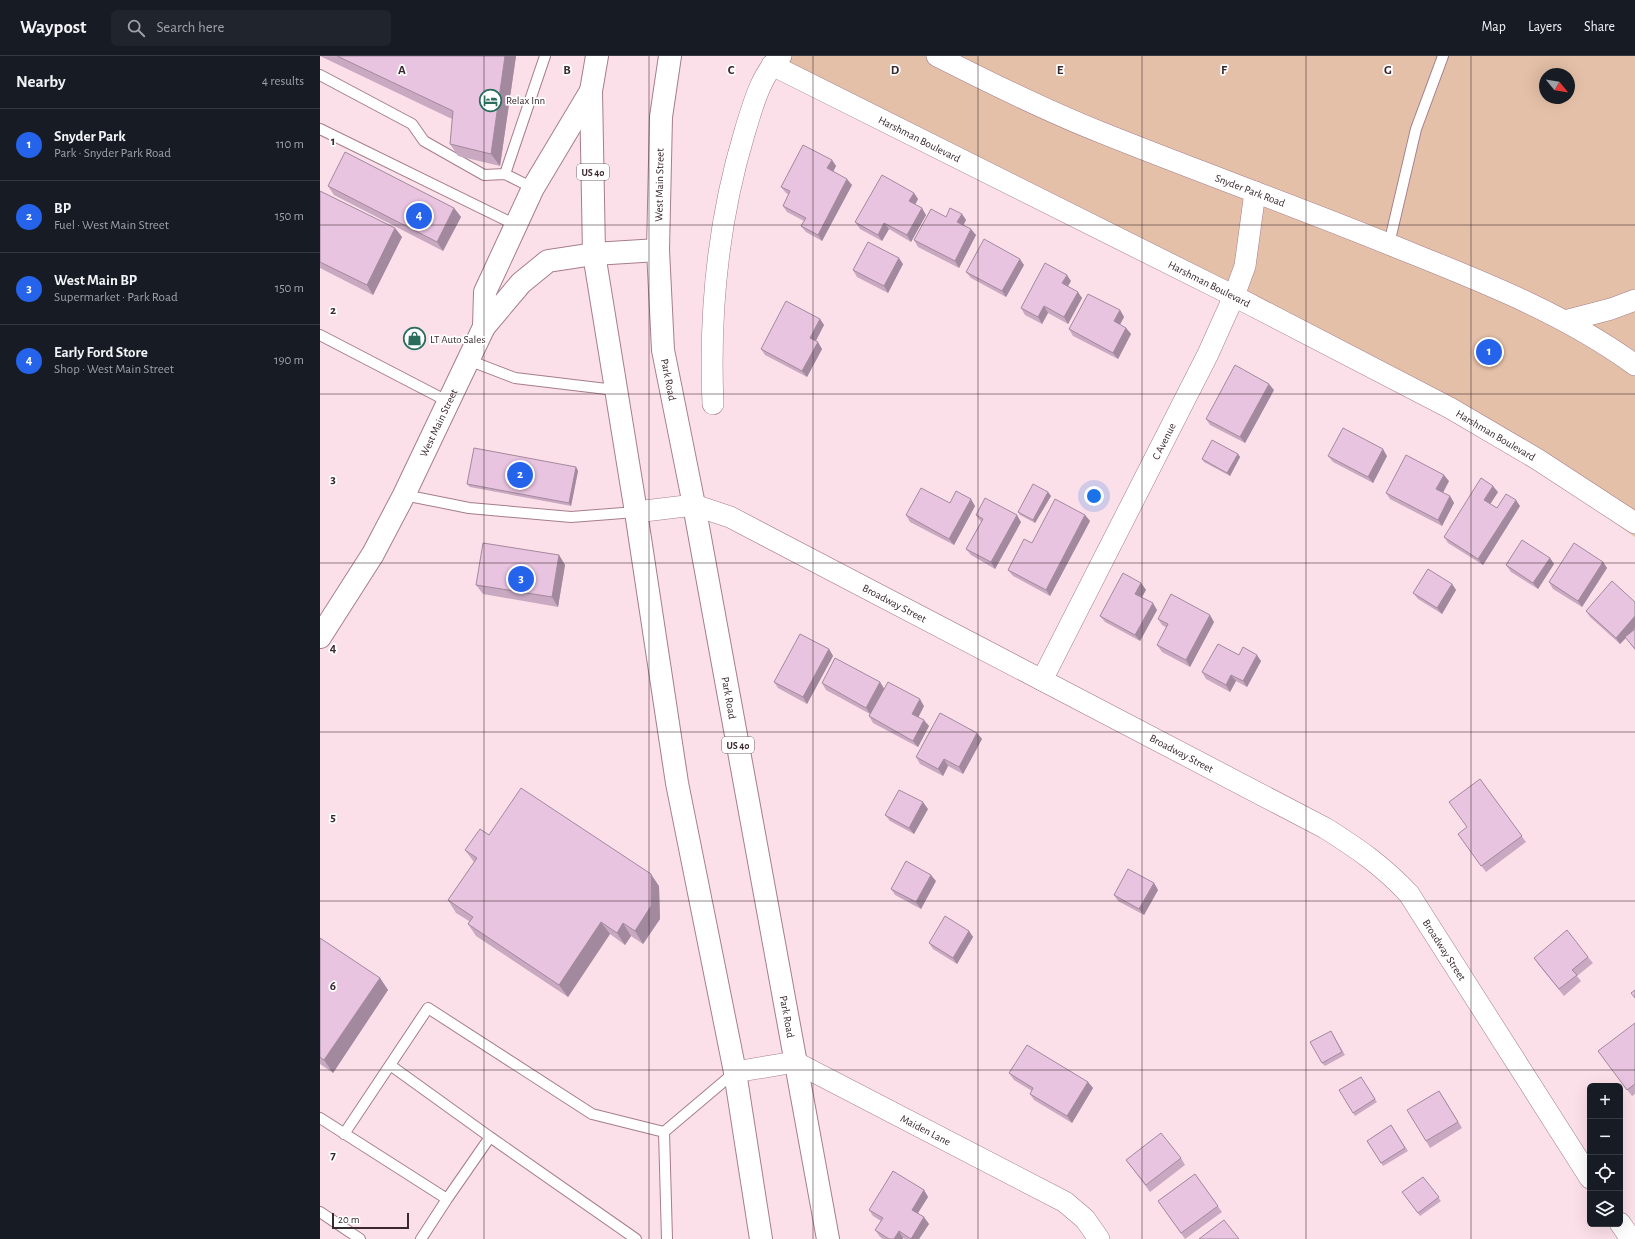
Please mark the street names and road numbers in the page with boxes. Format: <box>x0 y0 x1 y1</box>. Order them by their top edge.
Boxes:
street label: Harshman Boulevard <box>877 114 962 164</box>
street label: West Main Street <box>653 148 666 222</box>
road number: US 40 <box>577 164 609 180</box>
street label: Snyder Park Road <box>1214 172 1287 209</box>
street label: Harshman Boulevard <box>1166 259 1252 310</box>
street label: Park Road <box>659 358 678 402</box>
street label: West Main Street <box>418 387 460 459</box>
street label: Harshman Boulevard <box>1454 408 1538 463</box>
street label: C Avenue <box>1150 421 1178 462</box>
street label: Broadway Street <box>861 582 928 625</box>
street label: Park Road <box>719 676 738 720</box>
street label: Broadway Street <box>1148 732 1216 775</box>
road number: US 40 <box>722 737 754 753</box>
street label: Broadway Street <box>1421 917 1468 983</box>
street label: Park Road <box>778 995 796 1039</box>
street label: Maiden Lane <box>898 1113 952 1148</box>

